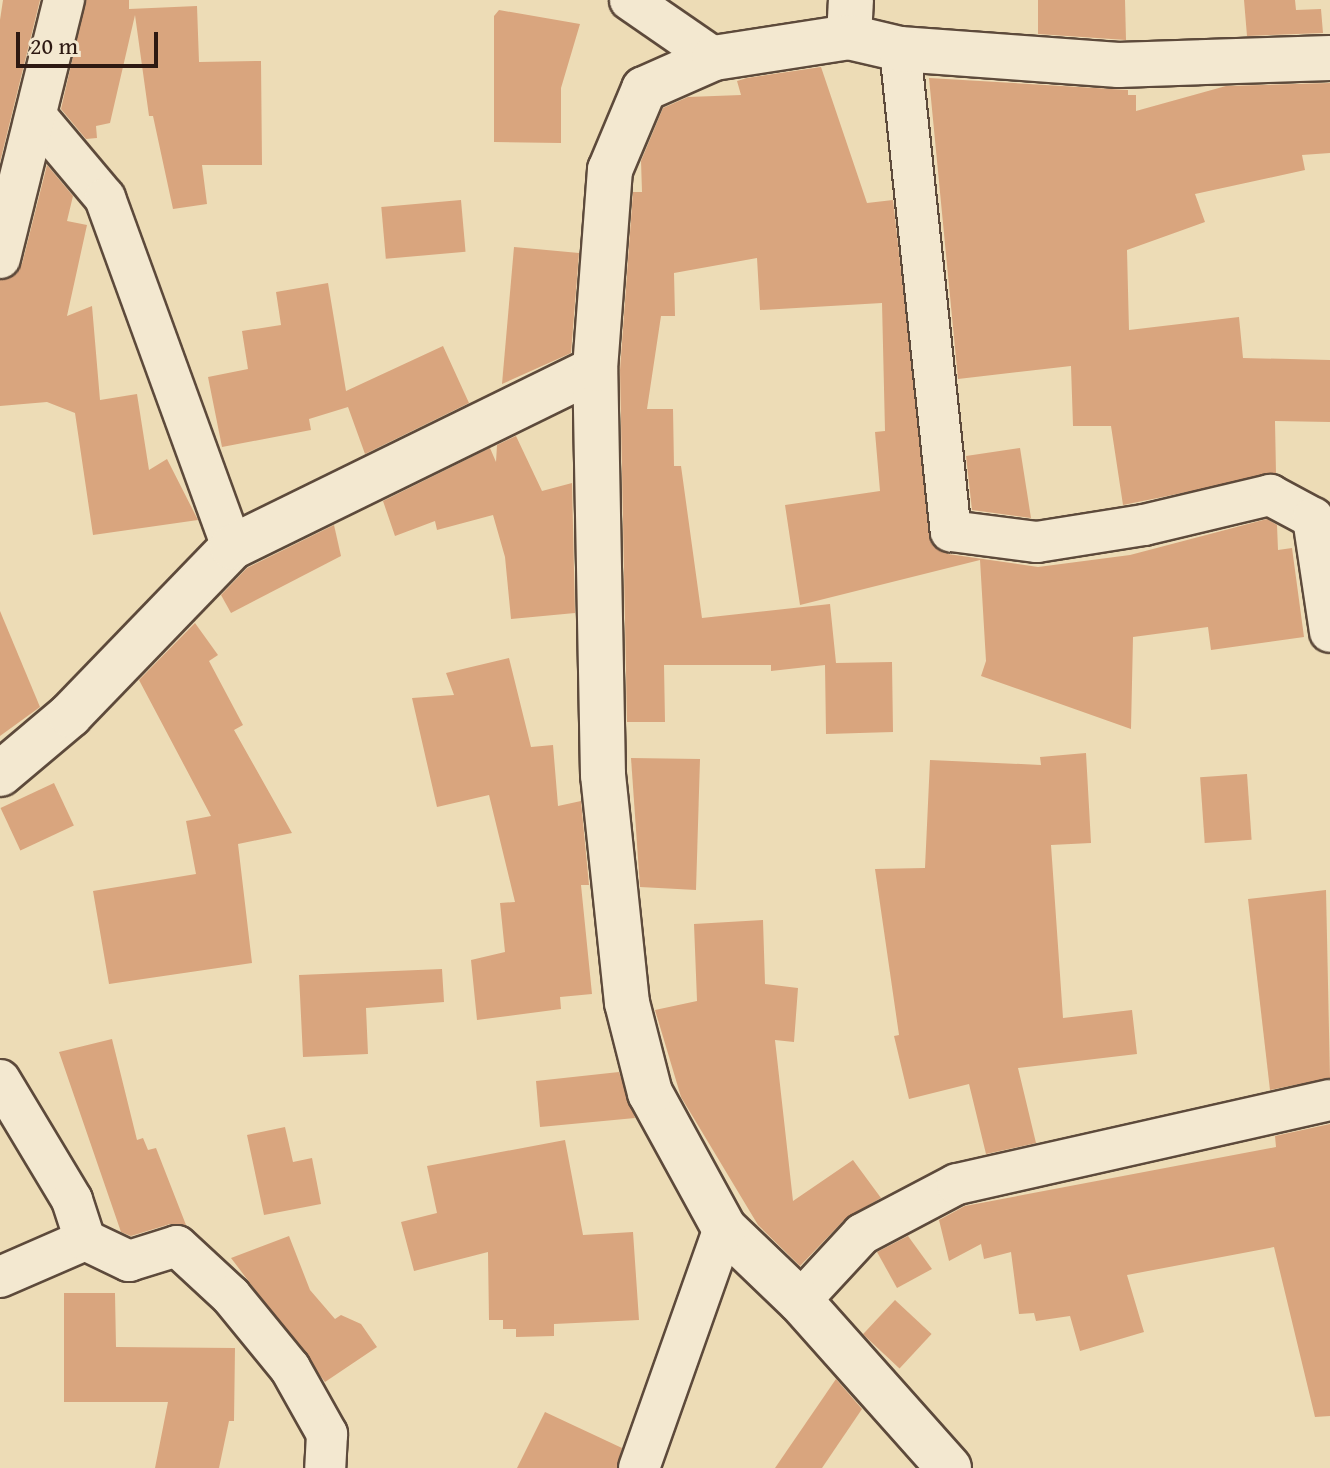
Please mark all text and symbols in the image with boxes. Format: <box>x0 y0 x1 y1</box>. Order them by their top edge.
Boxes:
scale bar <box>20 16 162 66</box>
text: 20 m <box>30 28 78 63</box>

